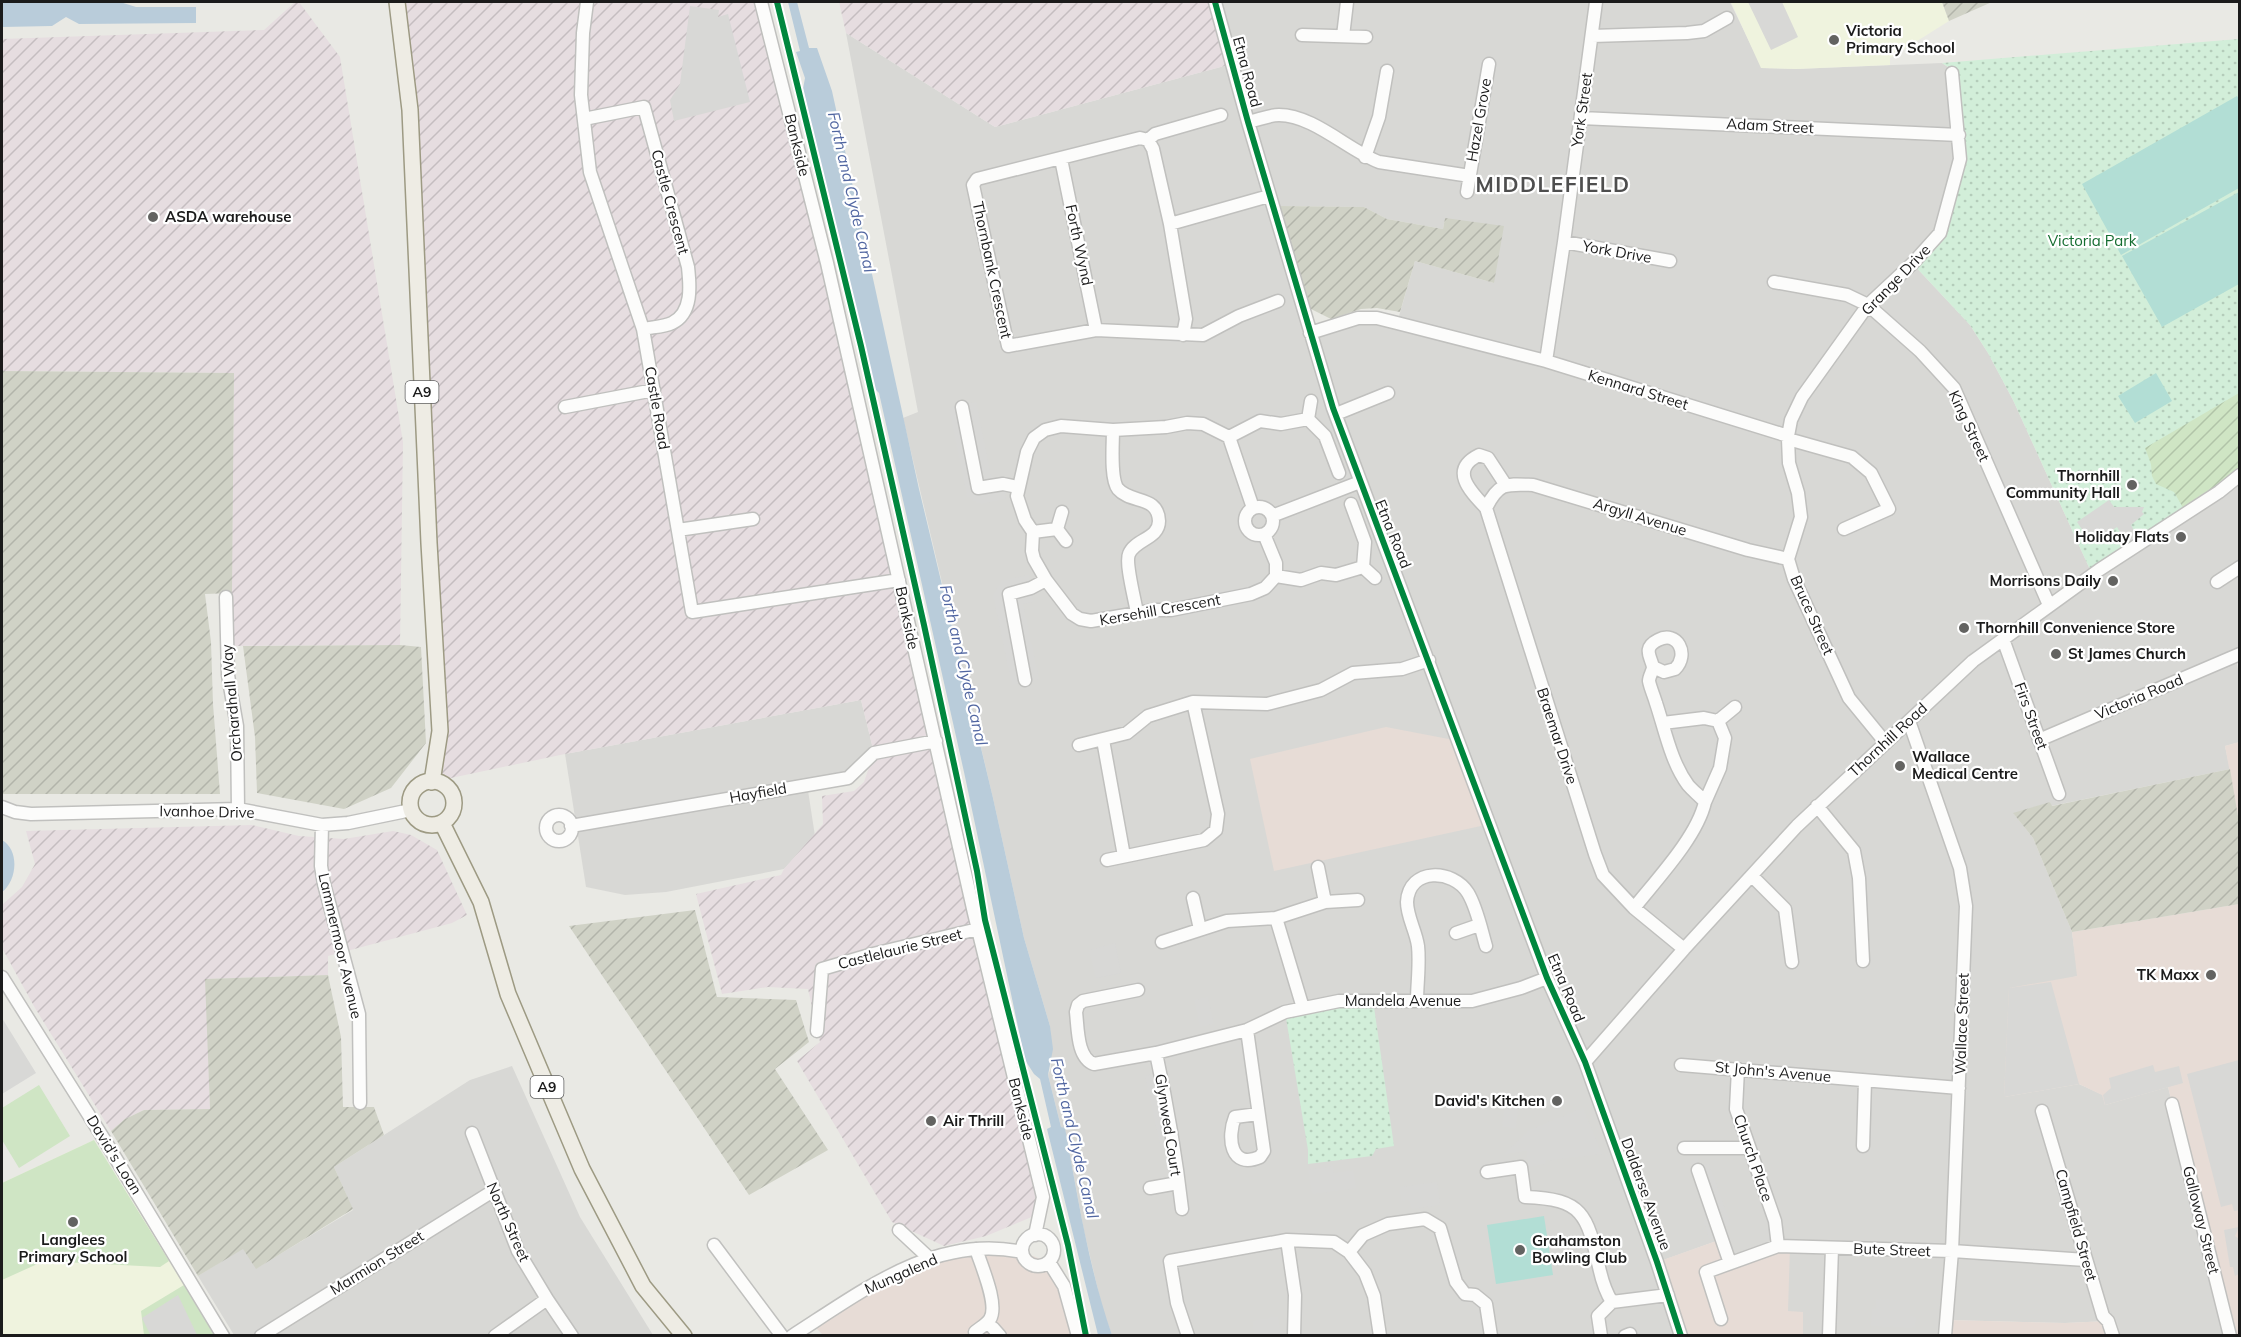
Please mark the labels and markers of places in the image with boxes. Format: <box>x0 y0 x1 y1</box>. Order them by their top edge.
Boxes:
place label: Victoria Primary School <box>1845 21 1955 57</box>
marker: Victoria Primary School <box>1827 33 1841 47</box>
place label: ASDA warehouse <box>165 207 291 226</box>
marker: ASDA warehouse <box>146 210 160 224</box>
place label: Thornhill Community Hall <box>2006 466 2120 502</box>
marker: Thornhill Community Hall <box>2125 478 2139 492</box>
place label: Holiday Flats <box>2075 527 2169 546</box>
marker: Holiday Flats <box>2174 530 2188 544</box>
place label: Morrisons Daily <box>1990 571 2102 590</box>
marker: Morrisons Daily <box>2106 574 2120 588</box>
place label: Thornhill Convenience Store <box>1976 618 2175 637</box>
marker: Thornhill Convenience Store <box>1957 621 1971 635</box>
place label: St James Church <box>2068 644 2186 663</box>
marker: St James Church <box>2049 647 2063 661</box>
place label: Wallace Medical Centre <box>1912 747 2018 783</box>
marker: Wallace Medical Centre <box>1893 759 1907 773</box>
place label: TK Maxx <box>2137 965 2200 984</box>
marker: TK Maxx <box>2204 968 2218 982</box>
place label: David's Kitchen <box>1434 1091 1545 1110</box>
marker: David's Kitchen <box>1550 1094 1564 1108</box>
place label: Air Thrill <box>943 1111 1004 1130</box>
marker: Air Thrill <box>924 1114 938 1128</box>
marker: Langlees Primary School <box>66 1215 80 1229</box>
place label: Langlees Primary School <box>19 1230 128 1266</box>
place label: Grahamston Bowling Club <box>1532 1231 1627 1267</box>
marker: Grahamston Bowling Club <box>1513 1243 1527 1257</box>

